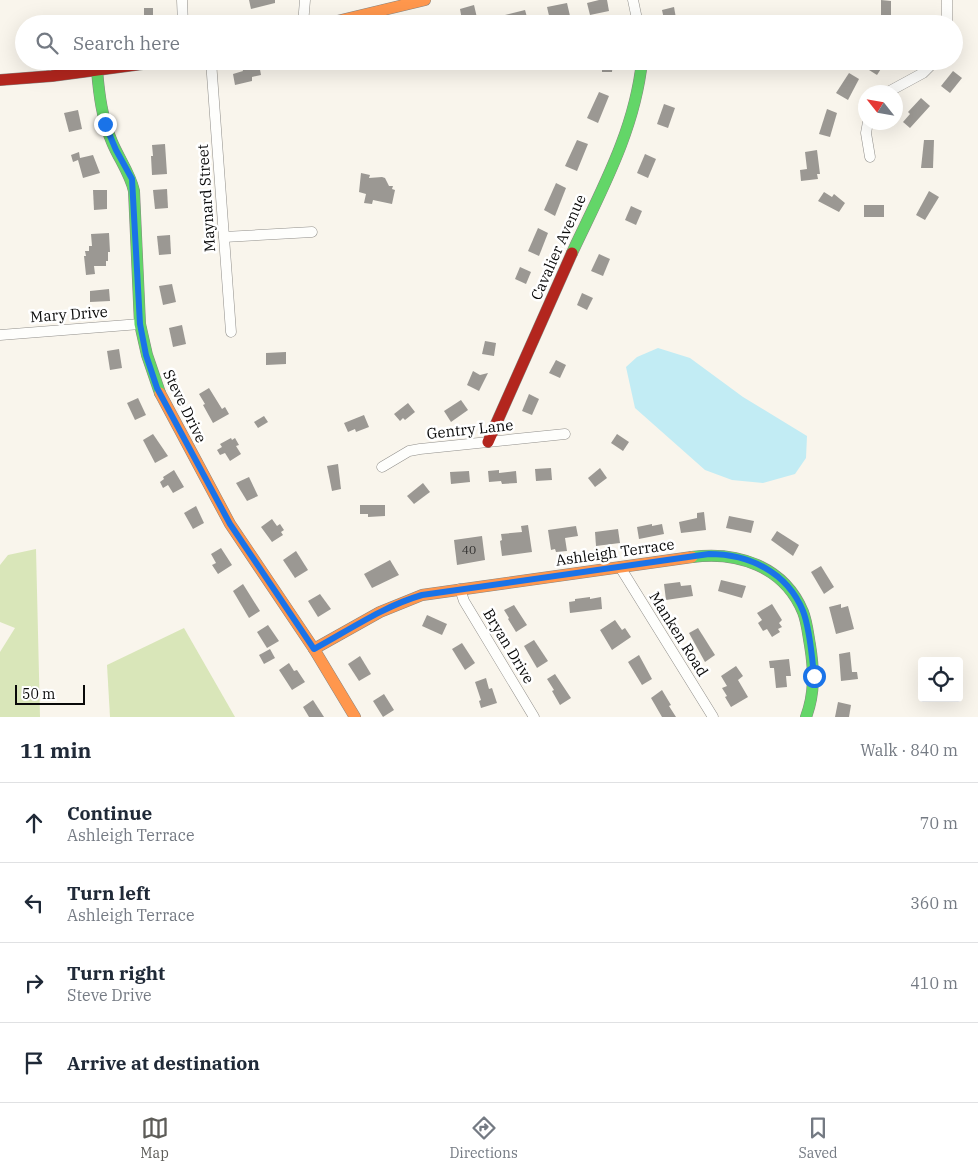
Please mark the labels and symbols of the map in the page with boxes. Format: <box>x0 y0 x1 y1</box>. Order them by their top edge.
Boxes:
north arrow <box>858 85 903 130</box>
route end <box>94 113 117 136</box>
street label: Maynard Street <box>193 143 219 253</box>
street label: Cavalier Avenue <box>526 191 590 303</box>
street label: Mary Drive <box>30 302 108 326</box>
street label: Steve Drive <box>159 366 211 446</box>
street label: Gentry Lane <box>426 415 514 443</box>
street label: Ashleigh Terrace <box>555 534 675 570</box>
house number: 40 <box>462 542 476 557</box>
street label: Manken Road <box>645 588 713 680</box>
street label: Bryan Drive <box>479 605 539 687</box>
route start <box>803 665 826 688</box>
scale bar <box>15 682 85 705</box>

